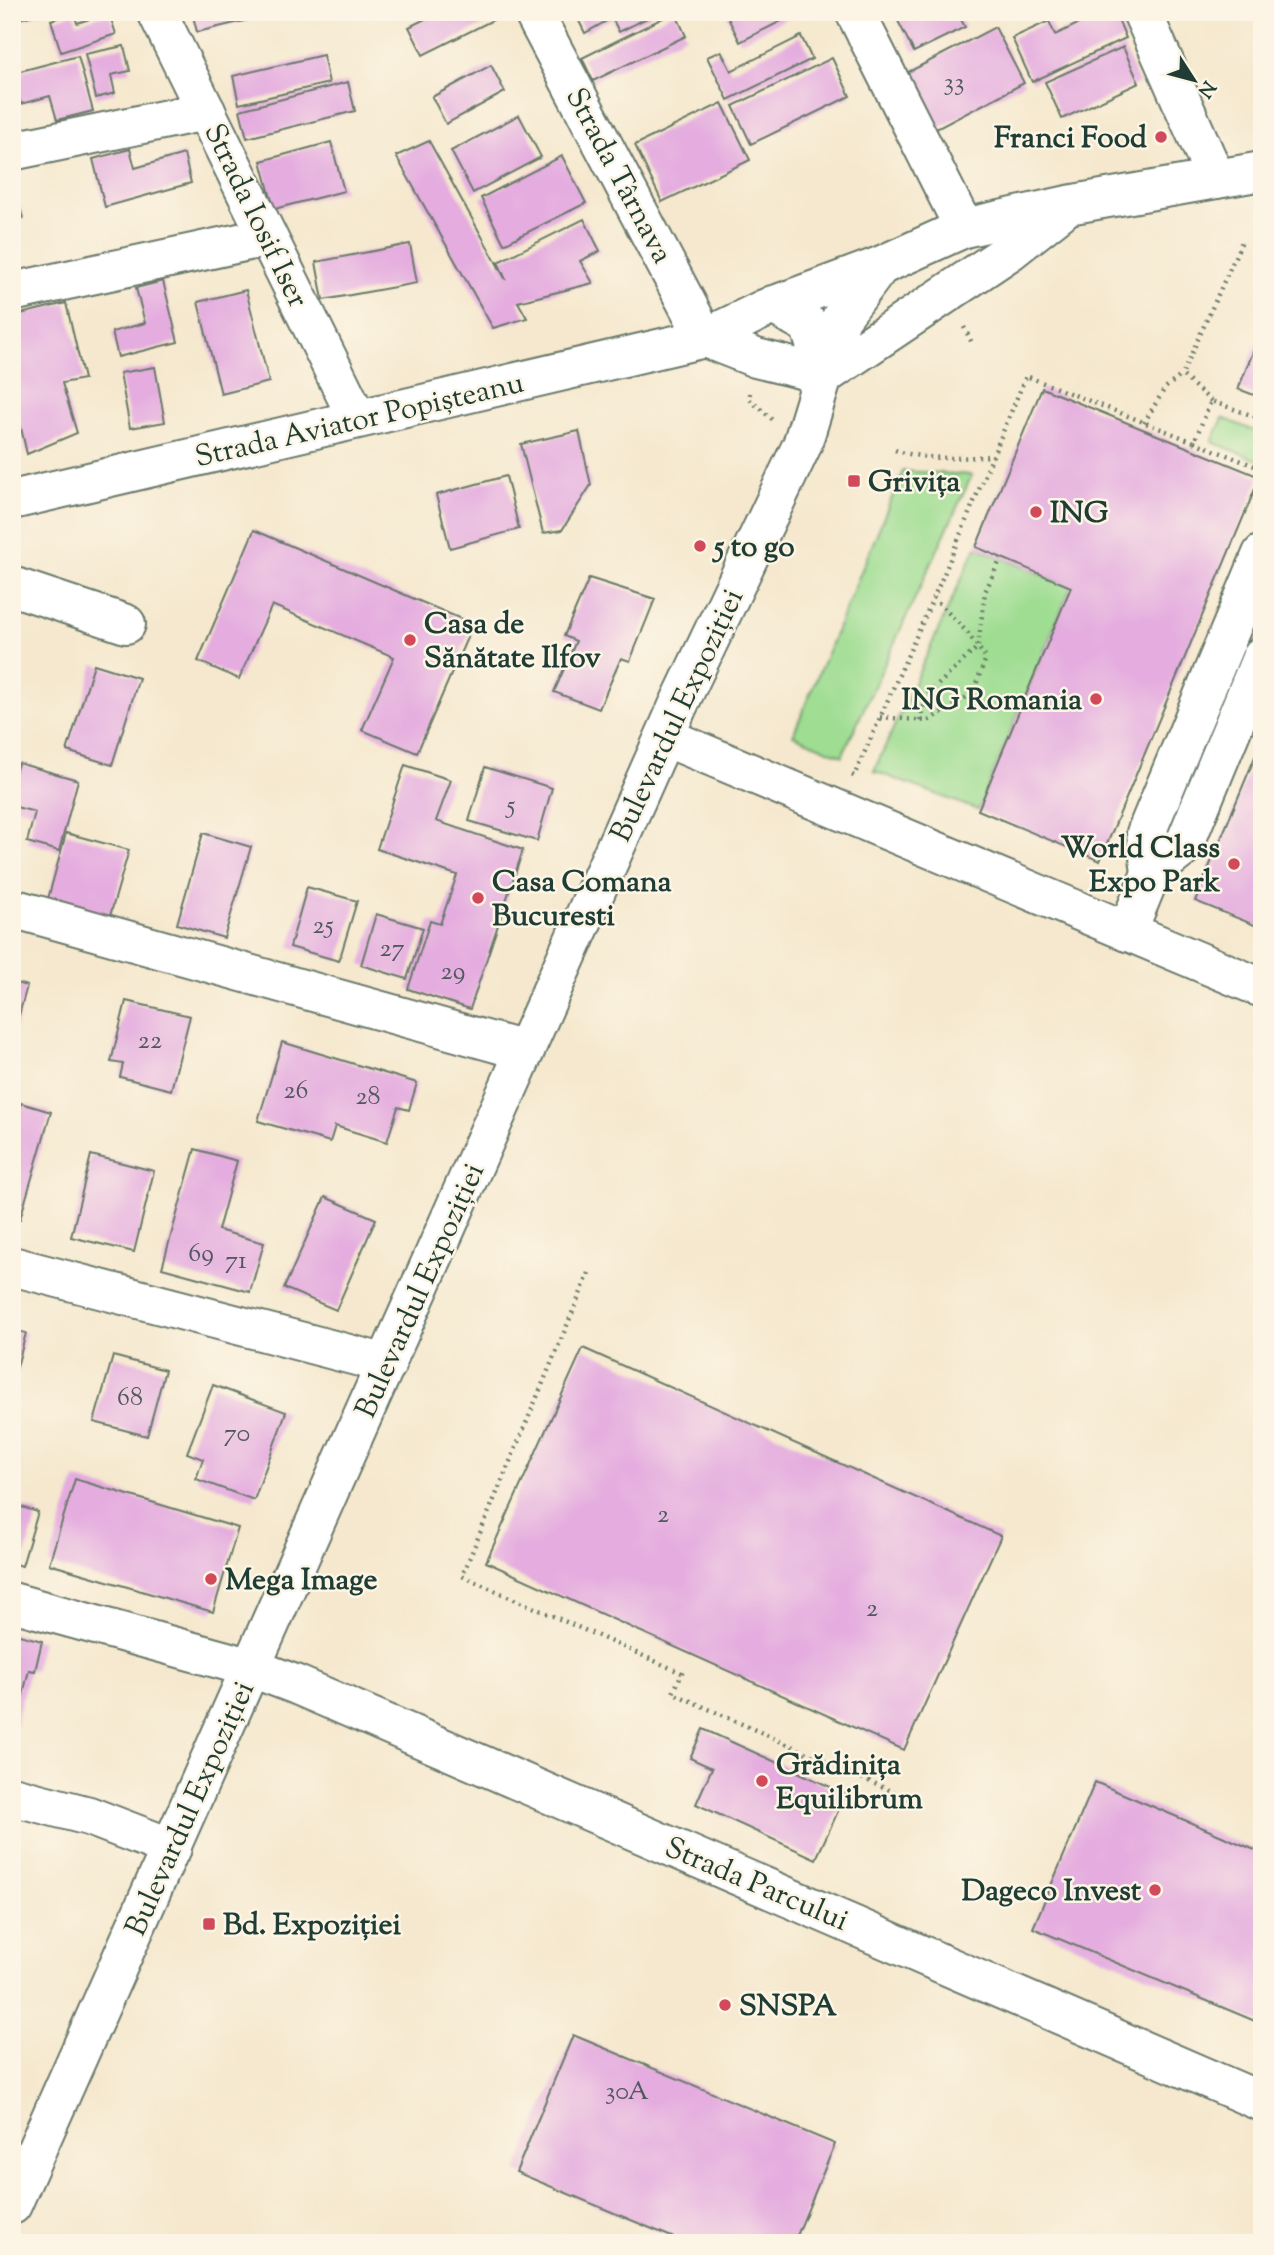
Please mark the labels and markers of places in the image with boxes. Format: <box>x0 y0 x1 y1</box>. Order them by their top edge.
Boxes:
place label: Franci Food <box>994 118 1147 161</box>
marker: Franci Food <box>1153 129 1169 145</box>
place label: Grivița <box>868 462 960 505</box>
marker: Grivița <box>846 473 862 489</box>
place label: ING <box>1050 493 1109 536</box>
marker: ING <box>1028 504 1044 520</box>
place label: 5 to go <box>712 527 795 570</box>
marker: 5 to go <box>692 538 708 554</box>
place label: Casa de Sănătate Ilfov <box>424 604 601 681</box>
marker: Casa de Sănătate Ilfov <box>402 632 418 648</box>
place label: ING Romania <box>901 680 1082 723</box>
marker: ING Romania <box>1088 691 1104 707</box>
place label: World Class Expo Park <box>1061 828 1221 905</box>
marker: World Class Expo Park <box>1226 856 1242 872</box>
place label: Casa Comana Bucuresti <box>492 862 672 939</box>
marker: Casa Comana Bucuresti <box>470 890 486 906</box>
place label: Mega Image <box>225 1560 378 1603</box>
marker: Mega Image <box>203 1571 219 1587</box>
place label: Grădinița Equilibrum <box>776 1745 923 1822</box>
marker: Grădinița Equilibrum <box>754 1773 770 1789</box>
place label: Dageco Invest <box>961 1871 1142 1914</box>
marker: Dageco Invest <box>1147 1882 1163 1898</box>
place label: Bd. Expoziției <box>223 1905 401 1948</box>
marker: Bd. Expoziției <box>201 1916 217 1932</box>
place label: SNSPA <box>739 1986 837 2029</box>
marker: SNSPA <box>717 1997 733 2013</box>

